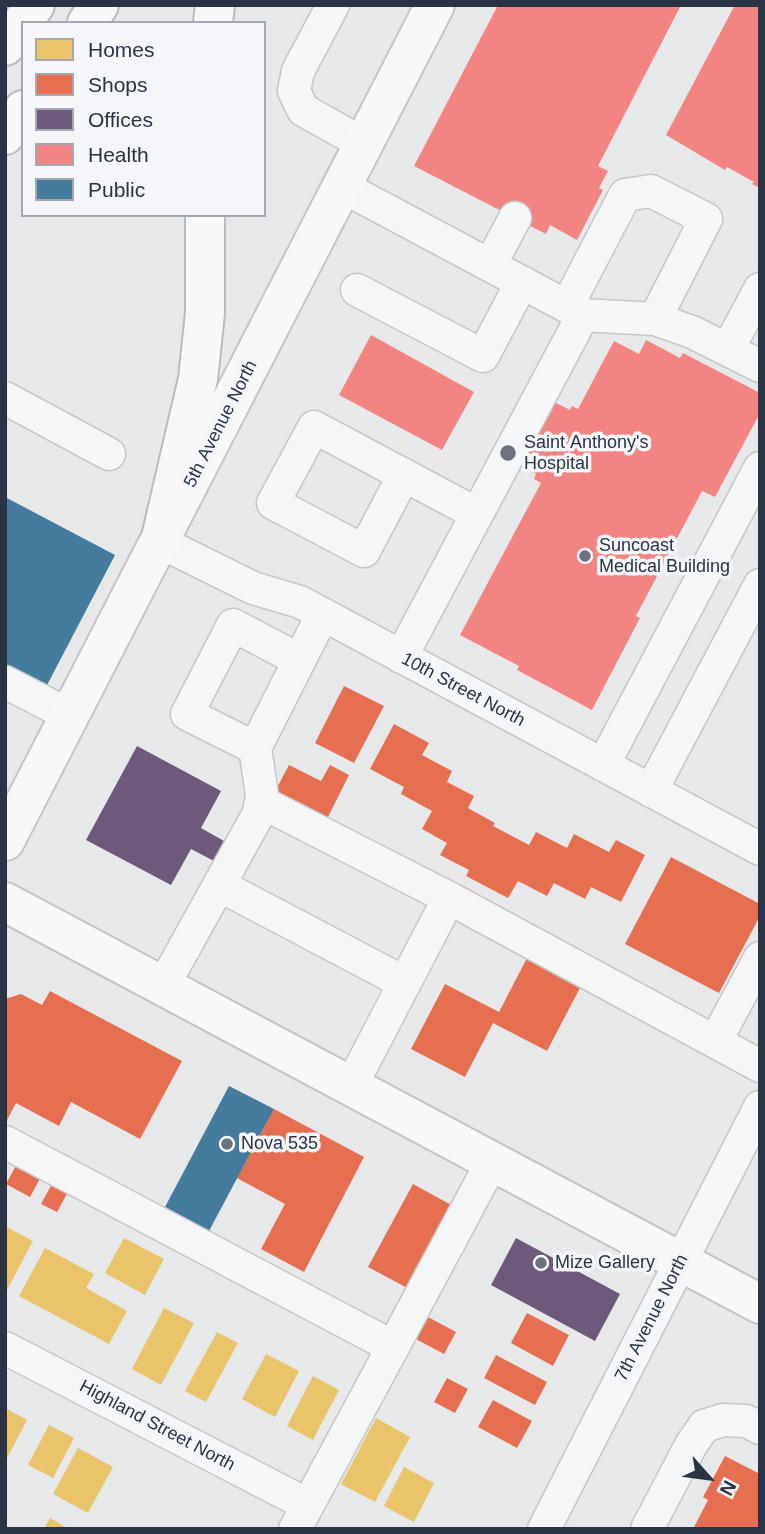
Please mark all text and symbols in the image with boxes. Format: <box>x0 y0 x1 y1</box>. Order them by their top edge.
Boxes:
legend <box>21 21 266 217</box>
text: Homes <box>88 38 155 61</box>
text: Shops <box>88 73 148 96</box>
text: Offices <box>88 108 153 131</box>
text: Health <box>88 143 149 166</box>
text: Public <box>88 178 145 201</box>
street label: 5th Avenue North <box>180 357 262 491</box>
place label: Saint Anthony's Hospital <box>524 432 649 474</box>
marker: Saint Anthony's Hospital <box>498 443 518 463</box>
place label: Suncoast Medical Building <box>599 535 730 578</box>
marker: Suncoast Medical Building <box>577 548 593 564</box>
street label: 10th Street North <box>397 648 529 732</box>
place label: Nova 535 <box>241 1133 318 1155</box>
marker: Nova 535 <box>219 1136 235 1152</box>
street label: 7th Avenue North <box>611 1251 693 1385</box>
place label: Mize Gallery <box>555 1252 655 1274</box>
marker: Mize Gallery <box>533 1255 549 1271</box>
street label: Highland Street North <box>76 1376 238 1476</box>
north arrow <box>674 1443 744 1513</box>
text: N <box>715 1477 740 1499</box>

